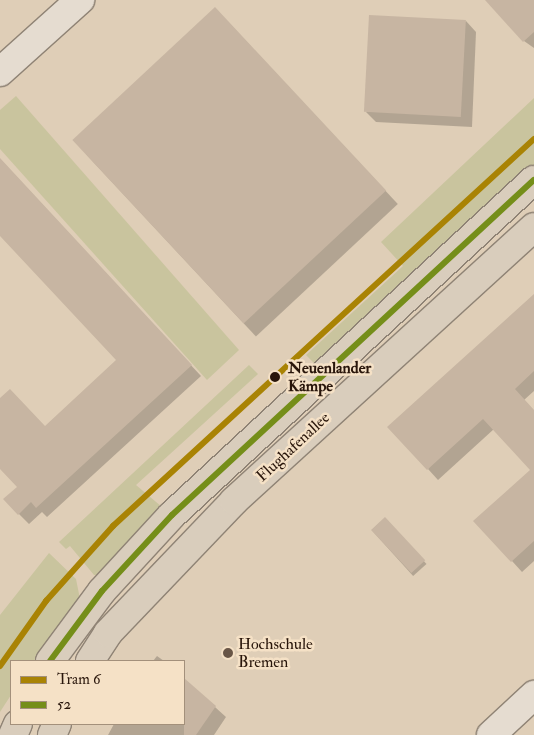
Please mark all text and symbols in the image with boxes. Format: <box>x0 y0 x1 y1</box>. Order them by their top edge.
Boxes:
place label: Neuenlander Kämpe <box>288 358 371 396</box>
marker: Neuenlander Kämpe <box>266 368 284 386</box>
street label: Flughafenallee <box>252 408 334 486</box>
place label: Hochschule Bremen <box>238 634 313 672</box>
marker: Hochschule Bremen <box>222 647 234 659</box>
legend <box>10 660 185 725</box>
text: Tram 6 <box>57 670 101 689</box>
text: 52 <box>57 695 71 714</box>

